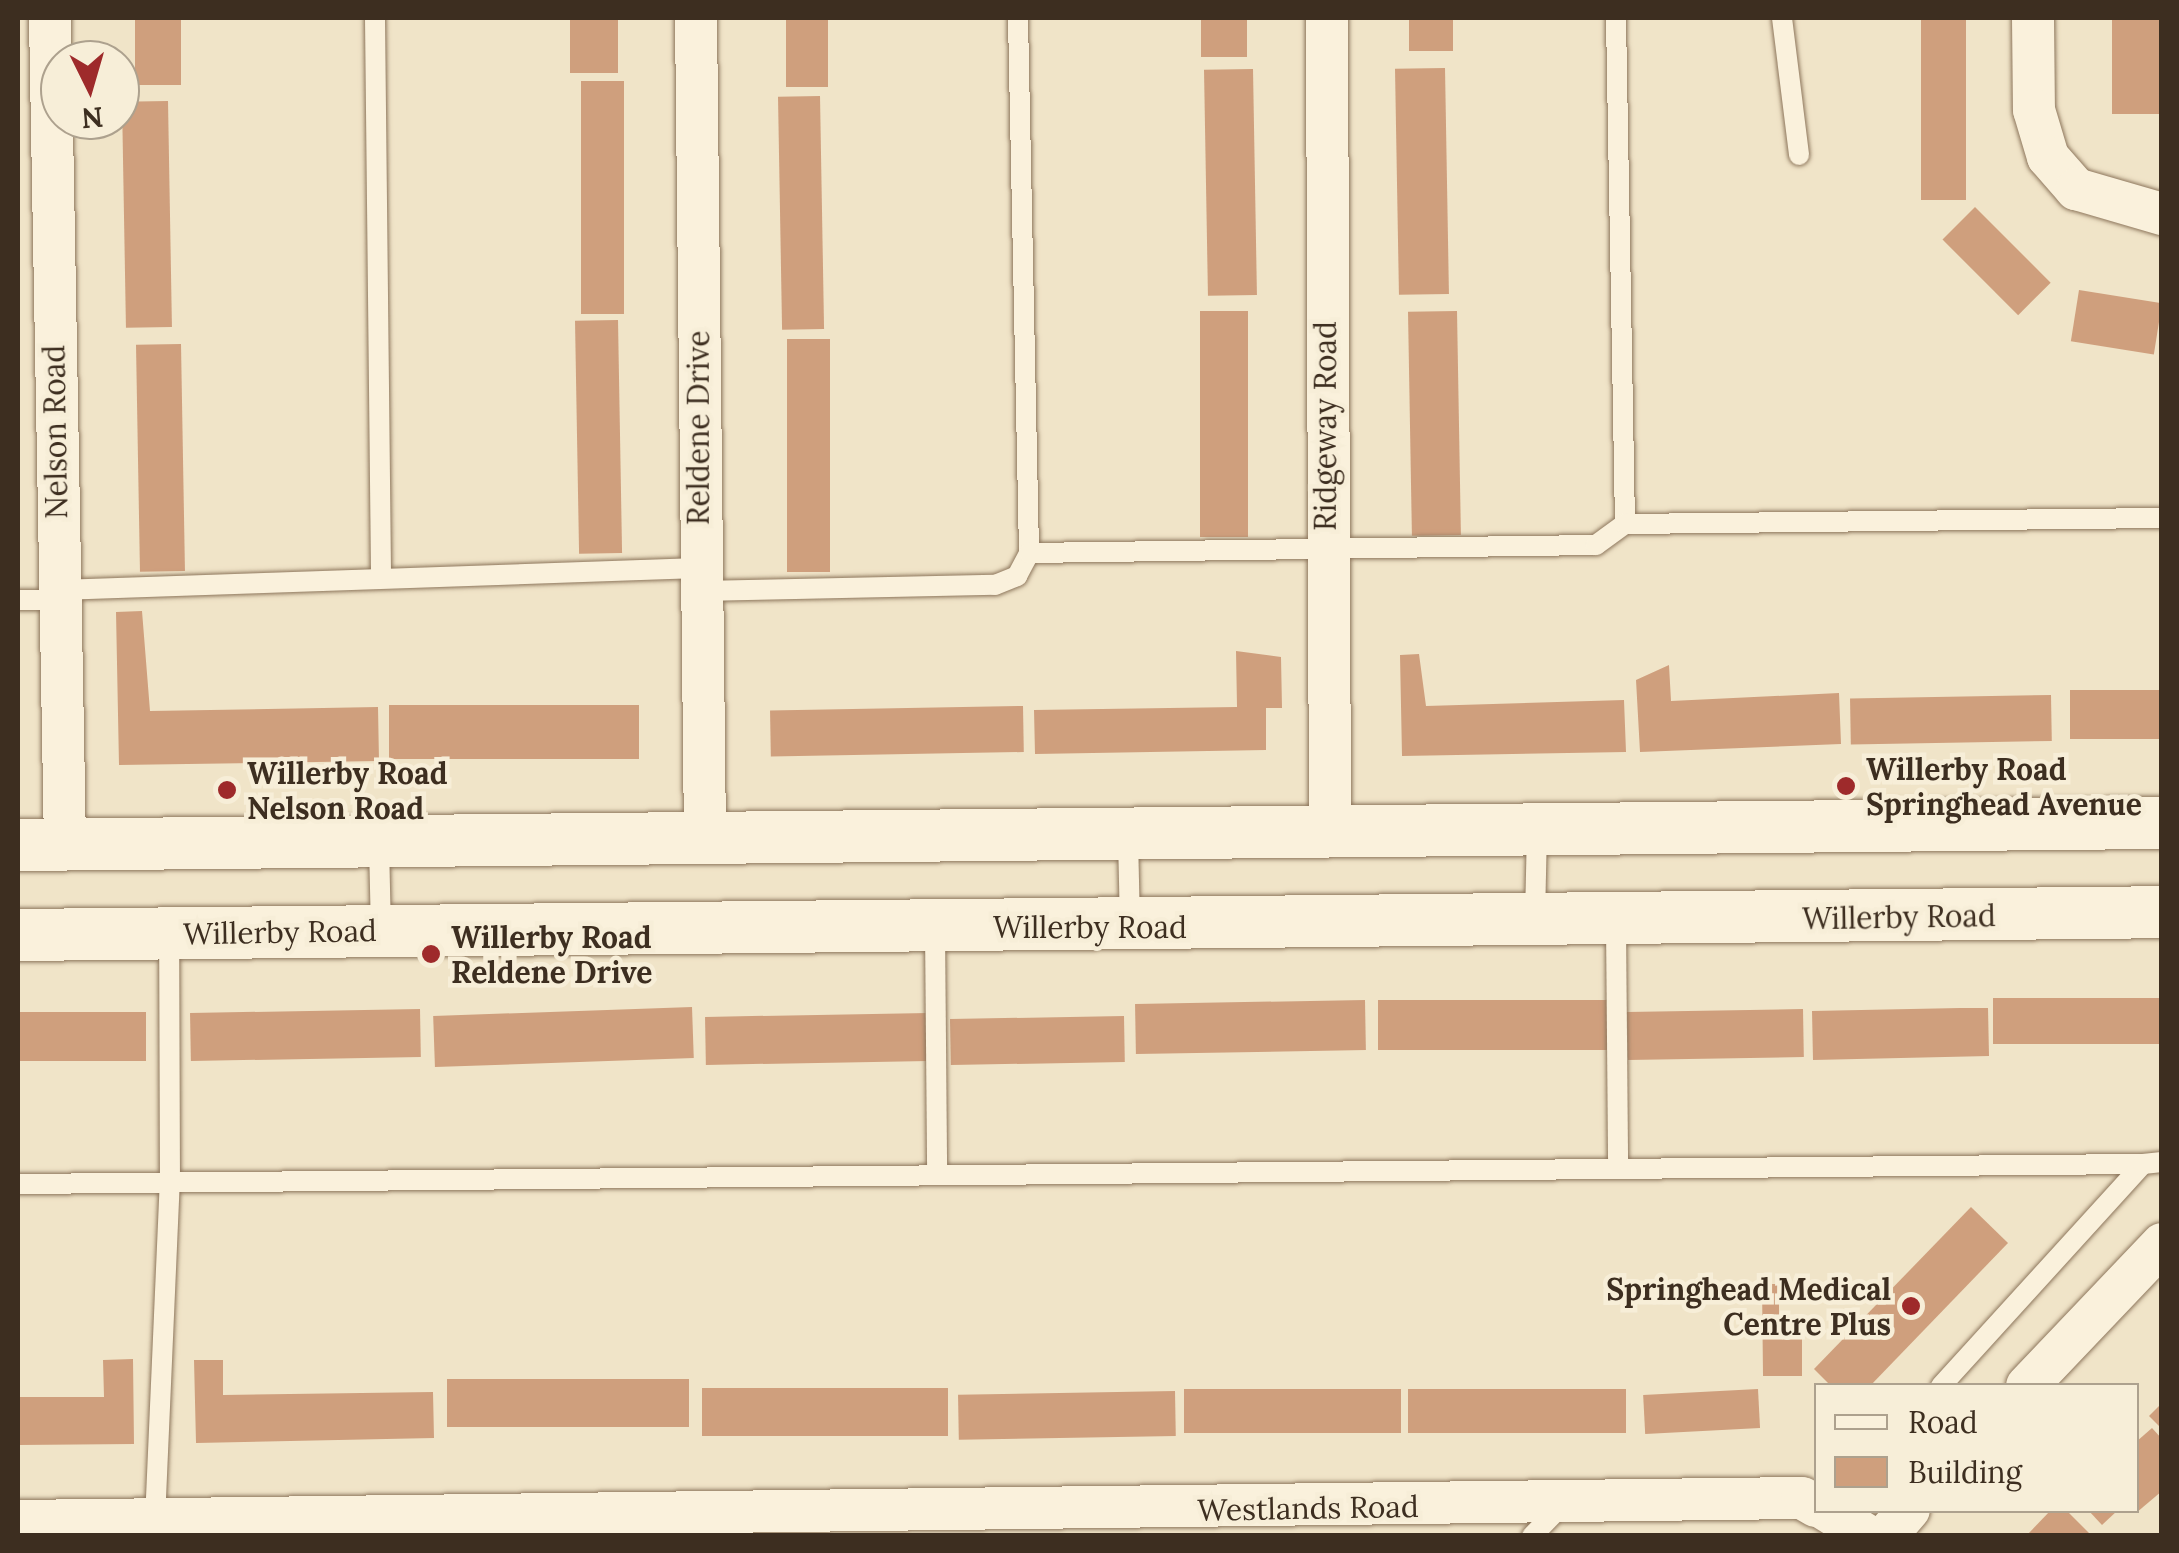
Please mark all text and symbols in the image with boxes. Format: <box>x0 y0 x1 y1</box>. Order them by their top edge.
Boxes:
north arrow <box>40 40 140 140</box>
text: N <box>80 99 105 137</box>
street label: Ridgeway Road <box>1307 321 1343 531</box>
street label: Reldene Drive <box>680 331 716 525</box>
street label: Nelson Road <box>35 345 75 519</box>
place label: Willerby Road Springhead Avenue <box>1866 751 2142 822</box>
place label: Willerby Road Nelson Road <box>247 755 448 826</box>
marker: Willerby Road Springhead Avenue <box>1835 775 1857 797</box>
marker: Willerby Road Nelson Road <box>216 779 238 801</box>
street label: Willerby Road <box>1802 897 1996 937</box>
street label: Willerby Road <box>993 909 1187 945</box>
street label: Willerby Road <box>183 912 377 952</box>
place label: Willerby Road Reldene Drive <box>451 919 652 990</box>
marker: Willerby Road Reldene Drive <box>420 943 442 965</box>
place label: Springhead Medical Centre Plus <box>1606 1271 1891 1342</box>
marker: Springhead Medical Centre Plus <box>1900 1295 1922 1317</box>
legend <box>1814 1383 2139 1513</box>
text: Road <box>1908 1403 1978 1441</box>
text: Building <box>1908 1453 2022 1491</box>
street label: Westlands Road <box>1197 1488 1419 1528</box>

